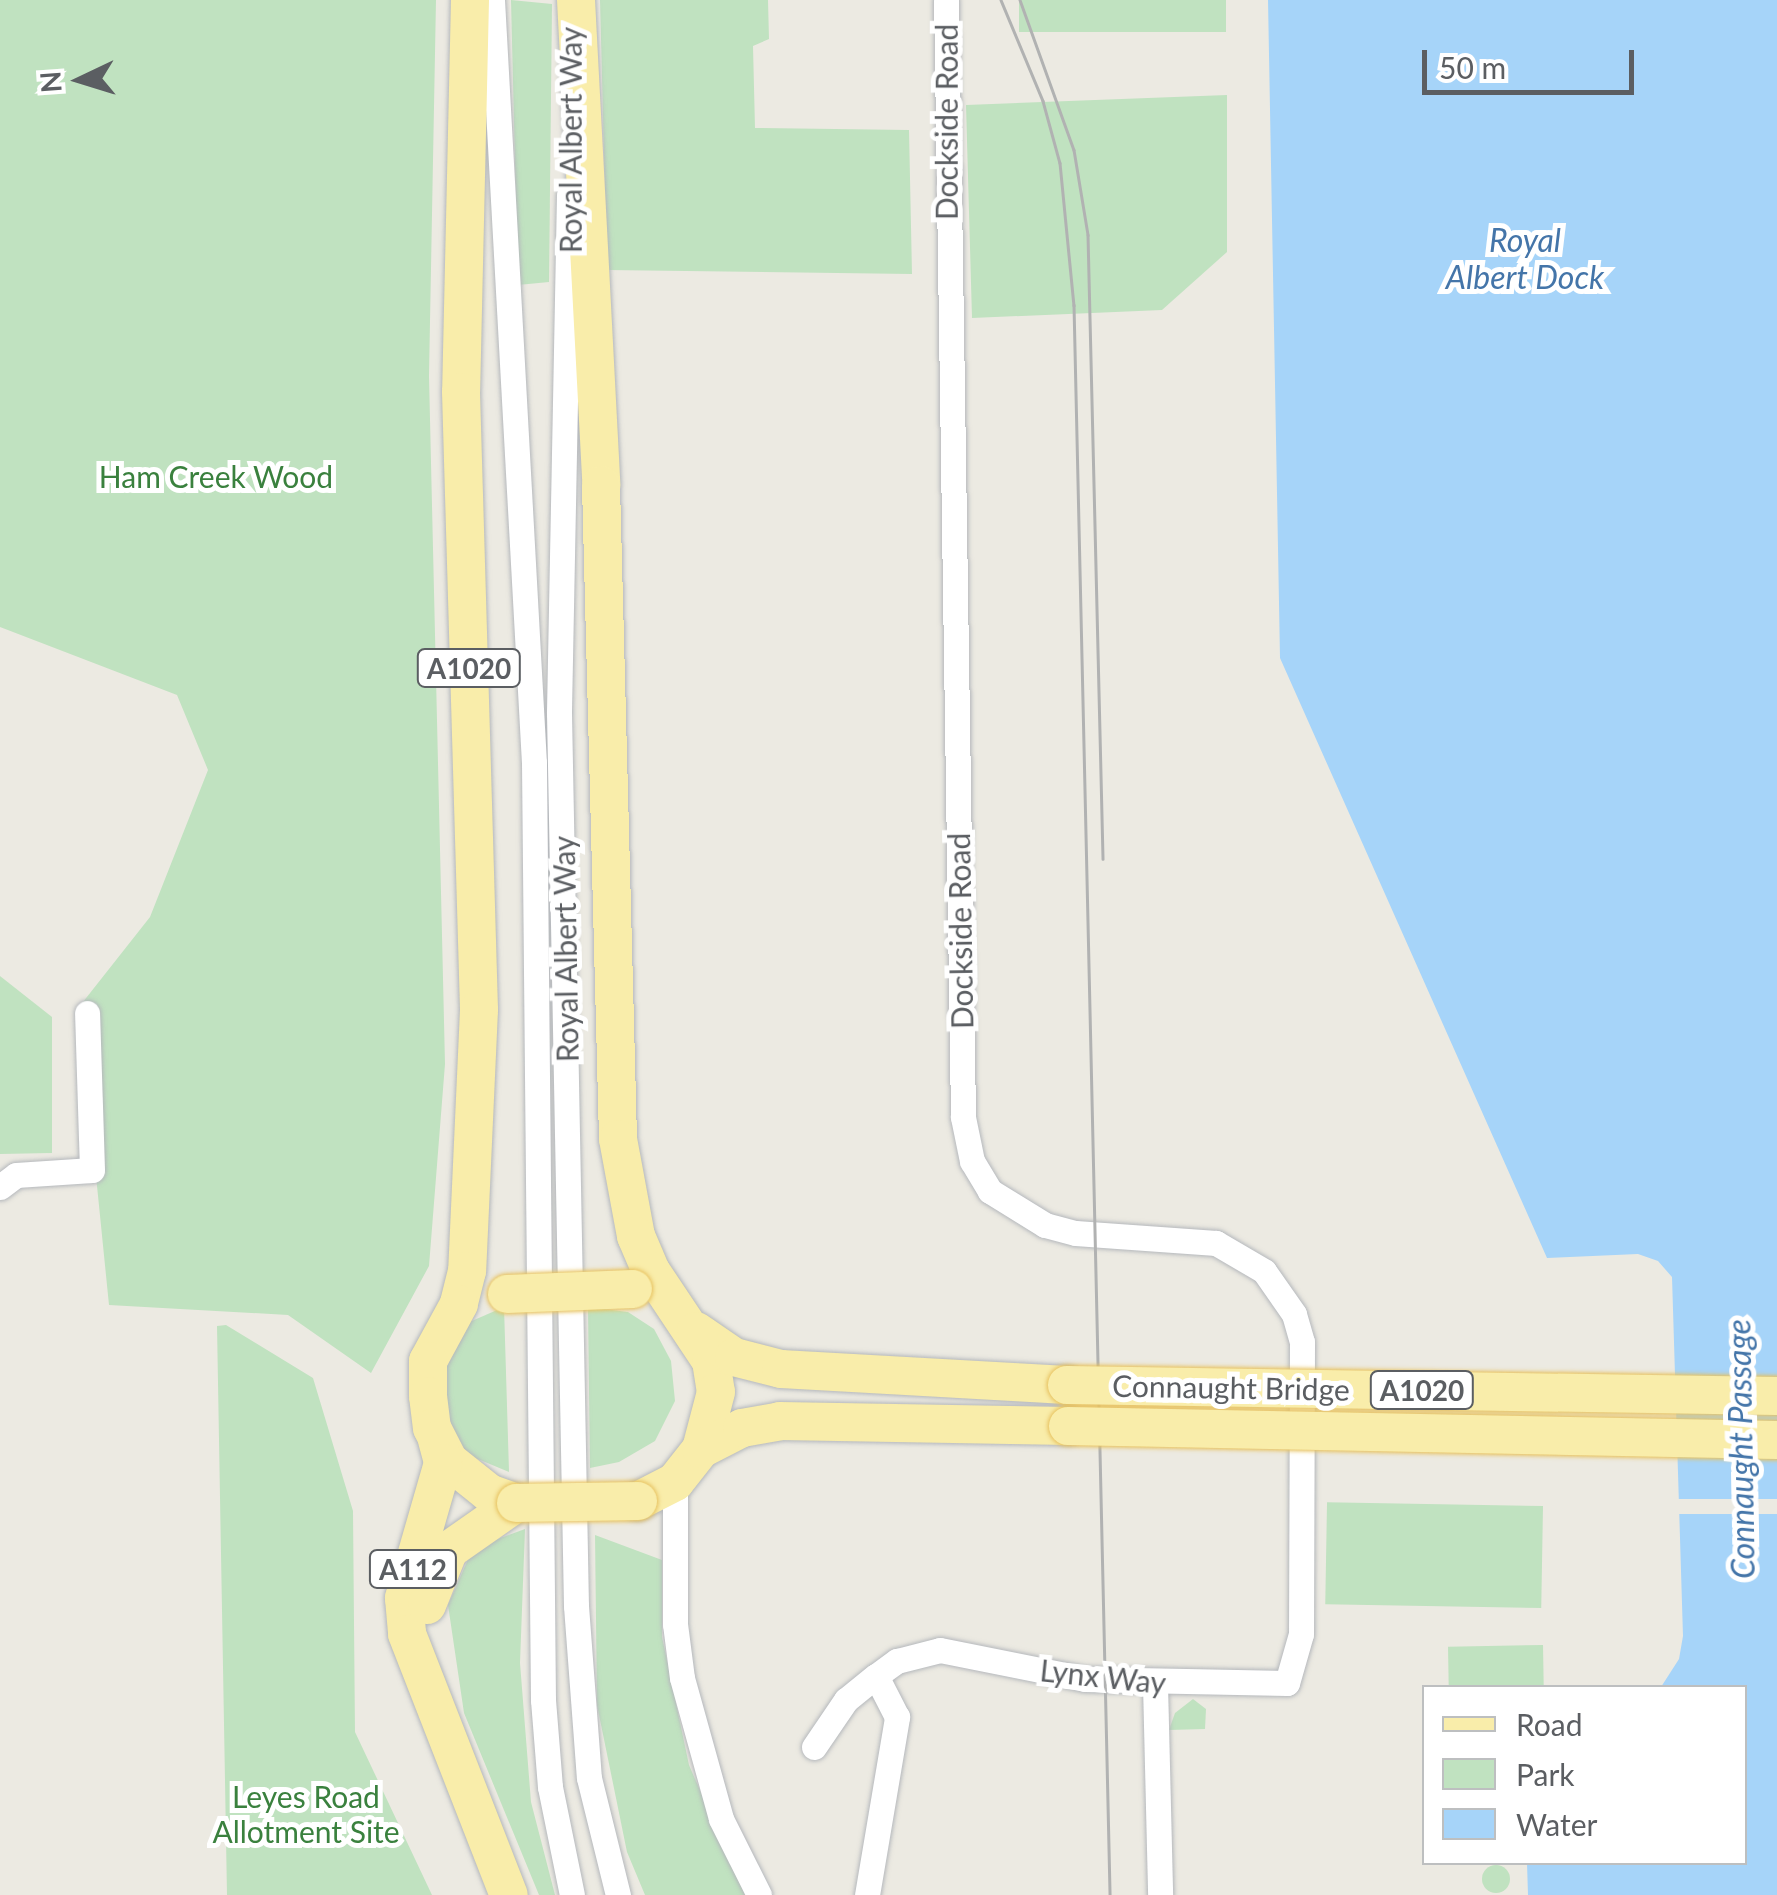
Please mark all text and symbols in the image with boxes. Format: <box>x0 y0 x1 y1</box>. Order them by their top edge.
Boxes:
street label: Dockside Road <box>928 24 964 220</box>
street label: Royal Albert Way <box>552 26 588 254</box>
north arrow <box>30 30 130 130</box>
scale bar <box>1427 30 1640 92</box>
text: 50 m <box>1439 49 1506 85</box>
text: N <box>32 70 68 94</box>
water label: Royal Albert Dock <box>1446 222 1604 297</box>
park label: Ham Creek Wood <box>99 458 333 494</box>
road number: A1020 <box>416 645 522 691</box>
street label: Dockside Road <box>940 833 980 1029</box>
street label: Royal Albert Way <box>545 835 585 1063</box>
water label: Connaught Passage <box>1720 1319 1762 1579</box>
street label: Connaught Bridge <box>1112 1367 1350 1407</box>
road number: A1020 <box>1370 1367 1474 1413</box>
road number: A112 <box>368 1546 458 1592</box>
street label: Lynx Way <box>1038 1651 1168 1701</box>
legend <box>1422 1685 1747 1865</box>
text: Road <box>1516 1706 1583 1742</box>
text: Park <box>1516 1756 1575 1792</box>
park label: Leyes Road Allotment Site <box>212 1778 400 1848</box>
text: Water <box>1516 1806 1598 1842</box>

